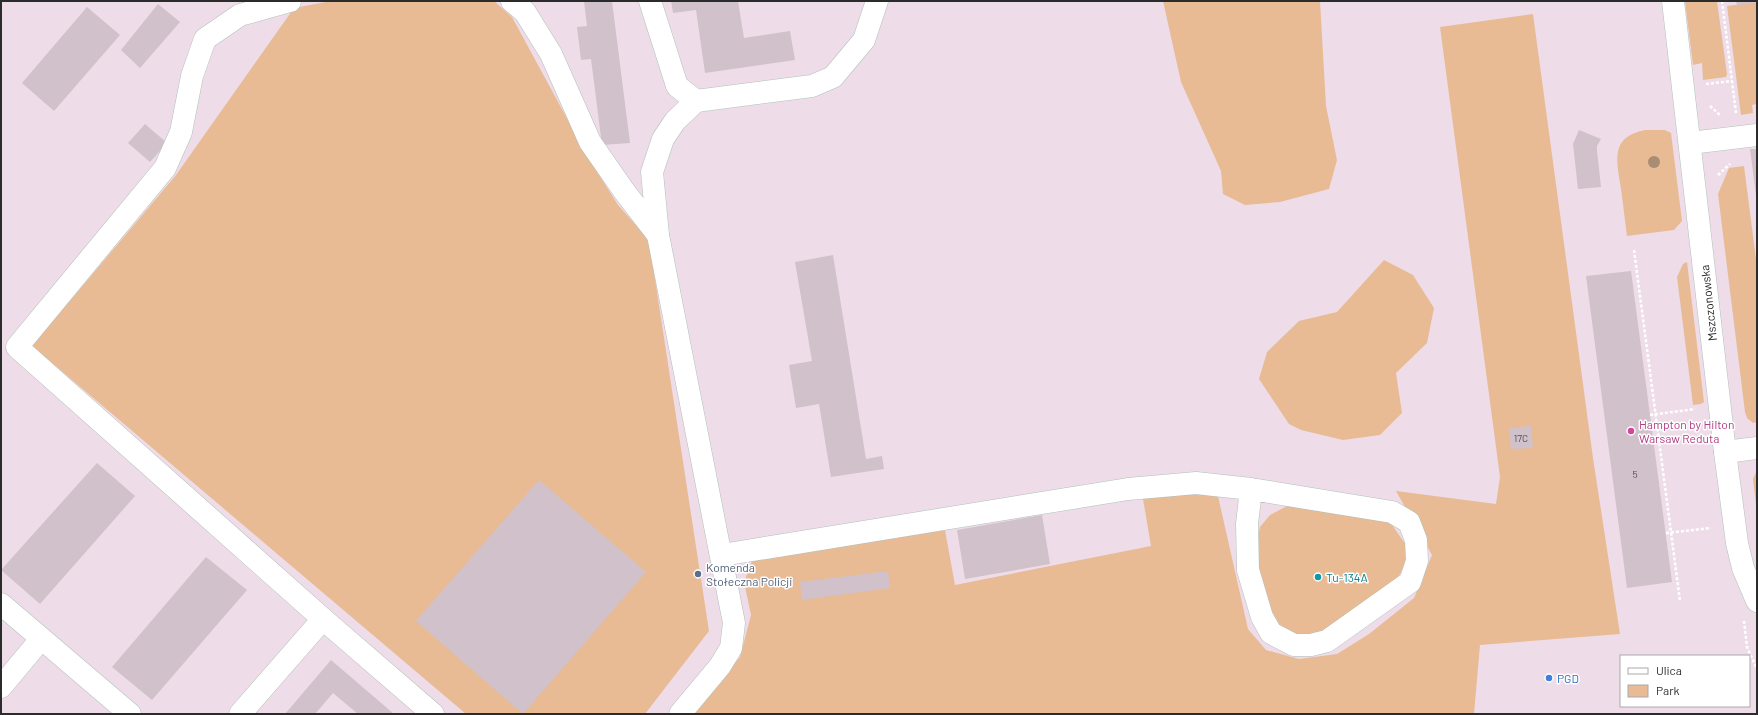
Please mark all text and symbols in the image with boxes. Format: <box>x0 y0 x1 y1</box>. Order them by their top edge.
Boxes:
street label: Mszczonowska <box>1697 264 1719 342</box>
place label: Hampton by Hilton Warsaw Reduta <box>1639 417 1734 445</box>
marker: Hampton by Hilton Warsaw Reduta <box>1626 426 1636 436</box>
house number: 17C <box>1514 432 1528 444</box>
house number: 5 <box>1632 468 1638 480</box>
place label: Komenda Stołeczna Policji <box>706 560 792 588</box>
marker: Komenda Stołeczna Policji <box>693 569 703 579</box>
place label: Tu-134A <box>1326 570 1368 584</box>
marker: Tu-134A <box>1313 572 1323 582</box>
legend <box>1620 655 1750 707</box>
text: Ulica <box>1656 663 1682 677</box>
place label: PGD <box>1557 671 1579 685</box>
marker: PGD <box>1544 673 1554 683</box>
text: Park <box>1656 683 1680 697</box>

